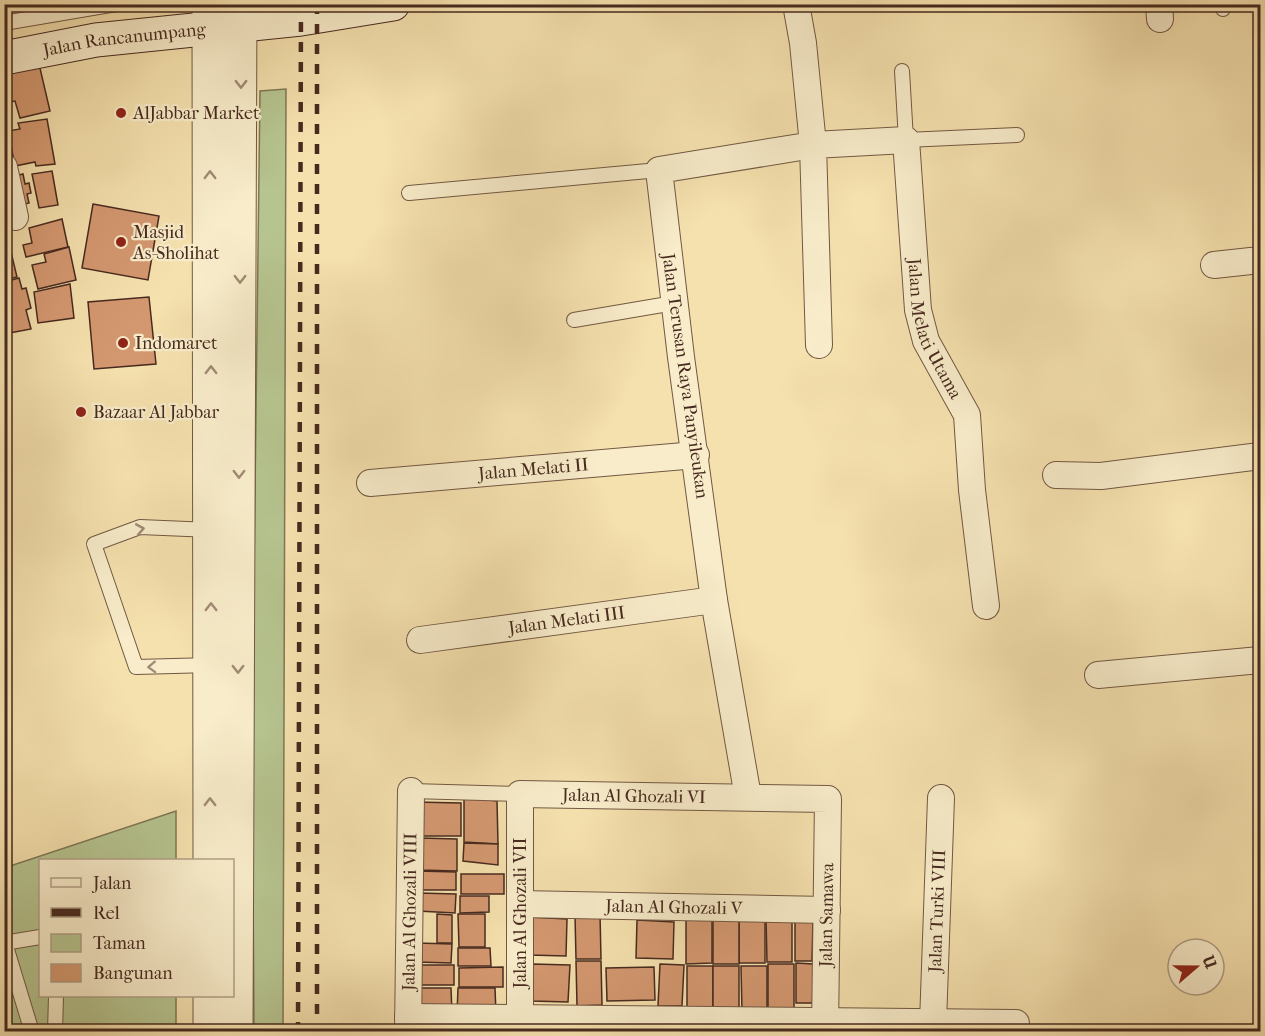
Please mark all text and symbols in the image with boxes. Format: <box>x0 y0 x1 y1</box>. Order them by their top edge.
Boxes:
street label: Jalan Rancanumpang <box>39 18 207 61</box>
one-way arrow <box>235 80 247 89</box>
place label: AlJabbar Market <box>132 103 260 124</box>
marker: AlJabbar Market <box>114 106 128 120</box>
one-way arrow <box>204 171 216 180</box>
place label: Masjid As-Sholihat <box>132 222 220 264</box>
marker: Masjid As-Sholihat <box>114 235 128 249</box>
street label: Jalan Terusan Raya Panyileukan <box>657 250 713 501</box>
street label: Jalan Melati Utama <box>904 256 967 403</box>
one-way arrow <box>234 275 246 284</box>
place label: Indomaret <box>135 333 218 354</box>
marker: Indomaret <box>116 336 130 350</box>
one-way arrow <box>205 366 217 375</box>
place label: Bazaar Al Jabbar <box>93 402 219 423</box>
marker: Bazaar Al Jabbar <box>74 405 88 419</box>
street label: Jalan Melati II <box>475 454 589 484</box>
one-way arrow <box>233 470 245 479</box>
one-way arrow <box>135 523 145 536</box>
street label: Jalan Melati III <box>505 602 626 639</box>
one-way arrow <box>205 603 217 612</box>
one-way arrow <box>148 660 157 673</box>
one-way arrow <box>232 665 244 674</box>
street label: Jalan Al Ghozali VI <box>560 784 706 808</box>
one-way arrow <box>204 798 216 807</box>
street label: Jalan Al Ghozali VIII <box>398 833 421 993</box>
street label: Jalan Al Ghozali VII <box>510 838 531 990</box>
street label: Jalan Turki VIII <box>924 849 950 975</box>
legend <box>39 859 234 997</box>
street label: Jalan Samawa <box>816 862 838 969</box>
text: Jalan <box>91 873 132 894</box>
street label: Jalan Al Ghozali V <box>603 895 744 919</box>
text: Rel <box>93 903 120 924</box>
text: Taman <box>93 933 146 954</box>
north arrow <box>1166 937 1226 997</box>
text: U <box>1198 952 1221 972</box>
text: Bangunan <box>93 963 173 984</box>

